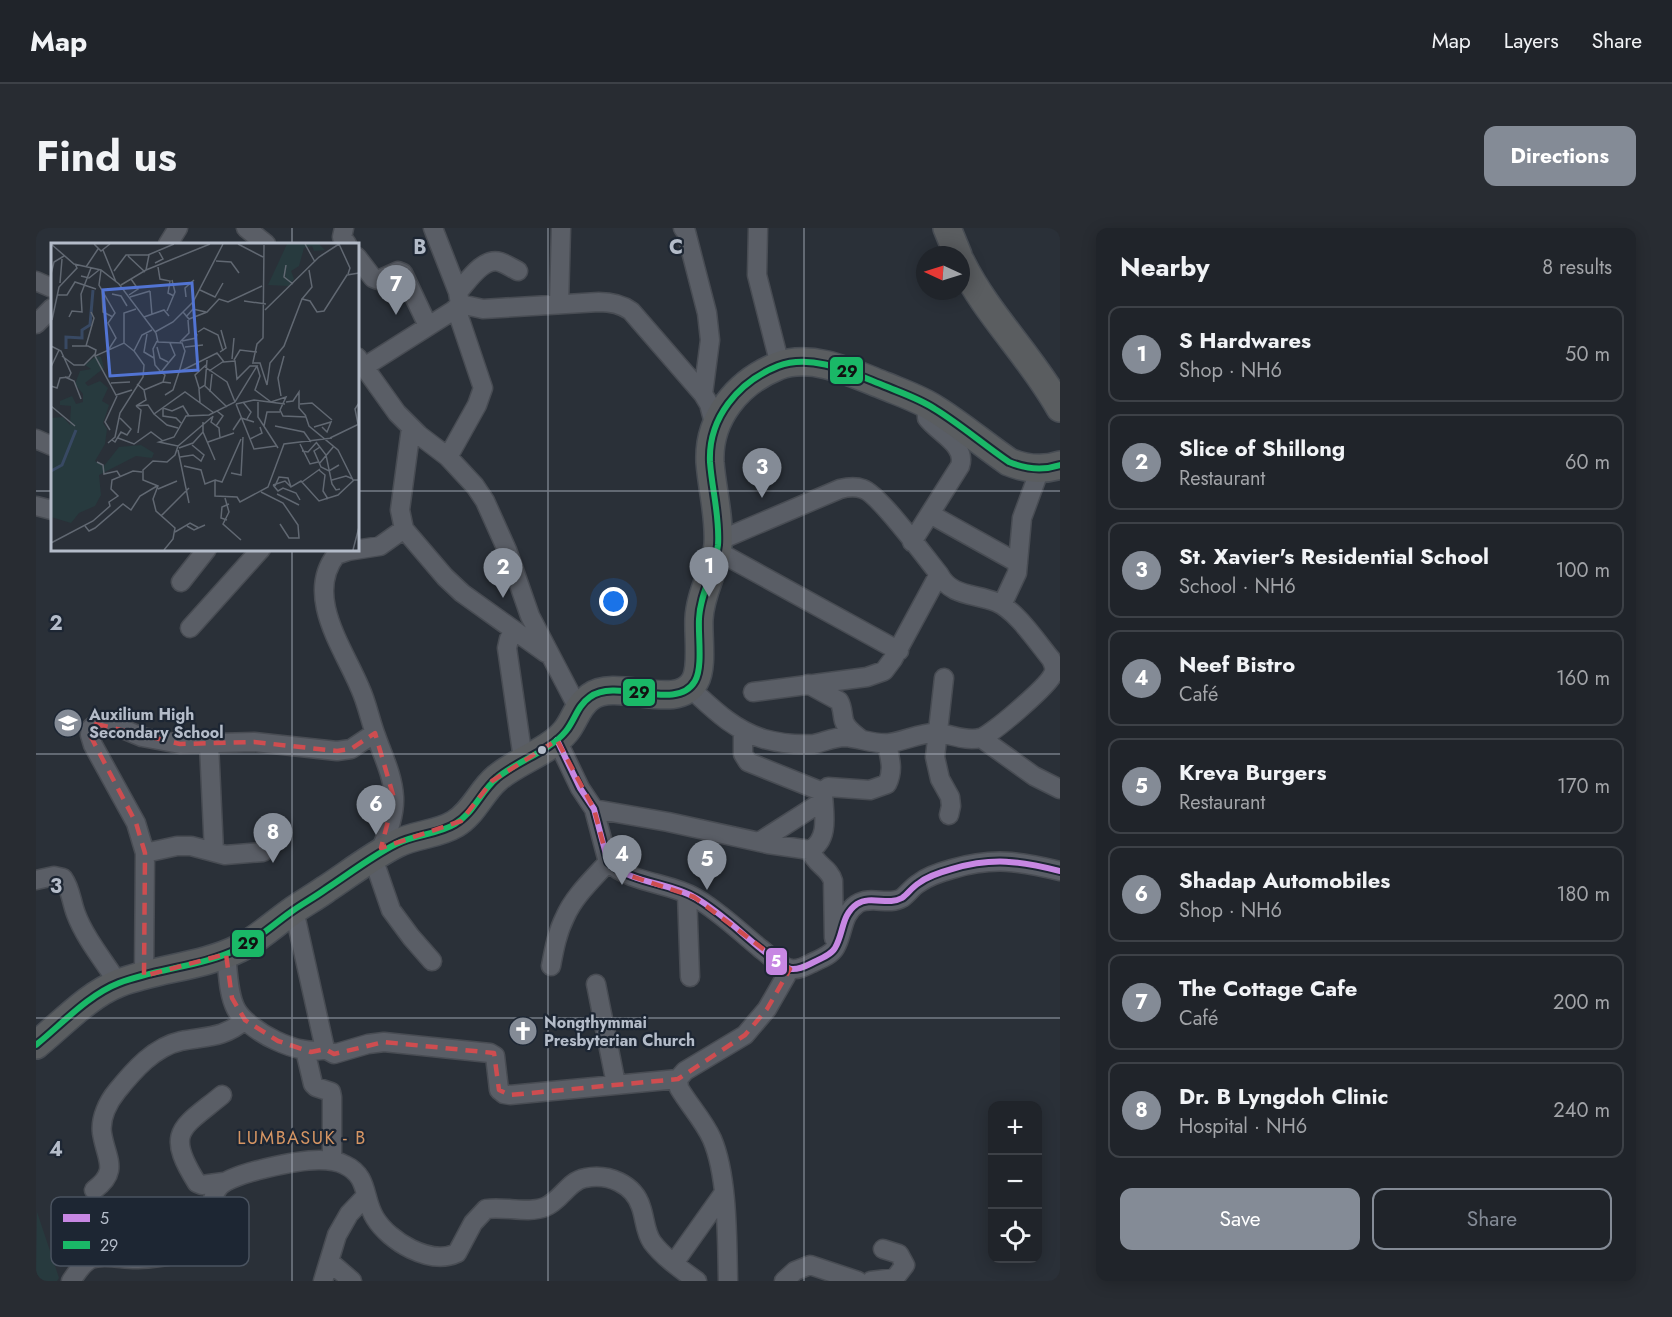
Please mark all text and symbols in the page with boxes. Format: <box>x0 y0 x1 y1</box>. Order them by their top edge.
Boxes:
text: Map <box>30 21 87 62</box>
text: Map <box>1432 26 1471 56</box>
text: Layers <box>1504 26 1559 56</box>
text: Share <box>1592 26 1642 56</box>
text: Find us <box>36 126 177 187</box>
button: Directions <box>1484 126 1636 186</box>
text: B <box>413 233 427 262</box>
text: C <box>669 233 683 262</box>
inset map <box>51 243 358 550</box>
north arrow <box>916 246 970 300</box>
text: Nearby <box>1120 248 1209 286</box>
text: 8 results <box>1542 253 1612 282</box>
pin: 7 <box>376 266 416 315</box>
text: S Hardwares <box>1179 324 1311 356</box>
text: 1 <box>1136 340 1147 369</box>
text: 50 m <box>1565 340 1610 369</box>
line badge: 29 <box>829 356 864 385</box>
text: Shop · NH6 <box>1179 356 1282 385</box>
text: 29 <box>836 360 858 383</box>
text: Slice of Shillong <box>1179 432 1345 464</box>
pin: 3 <box>742 448 782 498</box>
text: 2 <box>1135 448 1148 477</box>
text: 60 m <box>1565 448 1610 477</box>
text: Restaurant <box>1179 464 1265 493</box>
text: St. Xavier's Residential School <box>1179 540 1489 572</box>
pin: 2 <box>484 548 522 598</box>
pin: 1 <box>690 548 728 597</box>
text: 3 <box>1135 556 1148 585</box>
text: 100 m <box>1555 556 1610 585</box>
text: School · NH6 <box>1179 572 1296 601</box>
your location <box>599 587 628 616</box>
text: 2 <box>49 609 63 638</box>
text: Neef Bistro <box>1179 648 1295 680</box>
text: 4 <box>1135 664 1148 693</box>
text: 160 m <box>1556 664 1610 693</box>
line badge: 29 <box>622 678 656 707</box>
text: Café <box>1179 680 1218 709</box>
text: 29 <box>628 681 650 704</box>
place label: Auxilium High Secondary School <box>88 703 224 744</box>
school or university icon: Auxilium High Secondary School <box>52 707 84 739</box>
unlabelled marker <box>536 744 548 756</box>
text: Kreva Burgers <box>1179 756 1327 788</box>
text: 5 <box>1135 772 1148 801</box>
text: 170 m <box>1557 772 1610 801</box>
pin: 6 <box>356 786 396 835</box>
text: Restaurant <box>1179 788 1265 817</box>
pin: 8 <box>254 814 292 863</box>
pin: 4 <box>602 836 642 885</box>
pin: 5 <box>688 840 726 890</box>
text: Shadap Automobiles <box>1179 864 1390 896</box>
text: 3 <box>50 872 62 901</box>
text: 6 <box>1135 880 1148 909</box>
text: 180 m <box>1556 880 1610 909</box>
text: Shop · NH6 <box>1179 896 1282 925</box>
line badge: 29 <box>231 929 265 958</box>
text: 29 <box>237 932 259 955</box>
line badge: 5 <box>765 947 788 976</box>
text: 5 <box>771 950 781 973</box>
text: The Cottage Cafe <box>1179 972 1357 1004</box>
text: 7 <box>1135 988 1148 1017</box>
text: 200 m <box>1553 988 1610 1017</box>
text: Café <box>1179 1004 1218 1033</box>
place label: Nongthymmai Presbyterian Church <box>544 1011 695 1052</box>
church icon: Nongthymmai Presbyterian Church <box>507 1015 539 1047</box>
text: Dr. B Lyngdoh Clinic <box>1179 1080 1389 1112</box>
text: 8 <box>1135 1096 1148 1125</box>
text: 240 m <box>1553 1096 1610 1125</box>
map controls <box>988 1101 1042 1263</box>
button: + <box>988 1101 1042 1155</box>
text: Hospital · NH6 <box>1179 1112 1307 1141</box>
district label: LUMBASUK - B <box>237 1125 367 1151</box>
text: 4 <box>49 1135 63 1164</box>
button: − <box>988 1155 1042 1209</box>
button: Save <box>1120 1188 1360 1250</box>
button: Share <box>1372 1188 1612 1250</box>
legend <box>51 1197 249 1266</box>
text: 5 <box>100 1207 109 1230</box>
button: locate <box>988 1209 1042 1263</box>
text: 29 <box>100 1234 118 1257</box>

